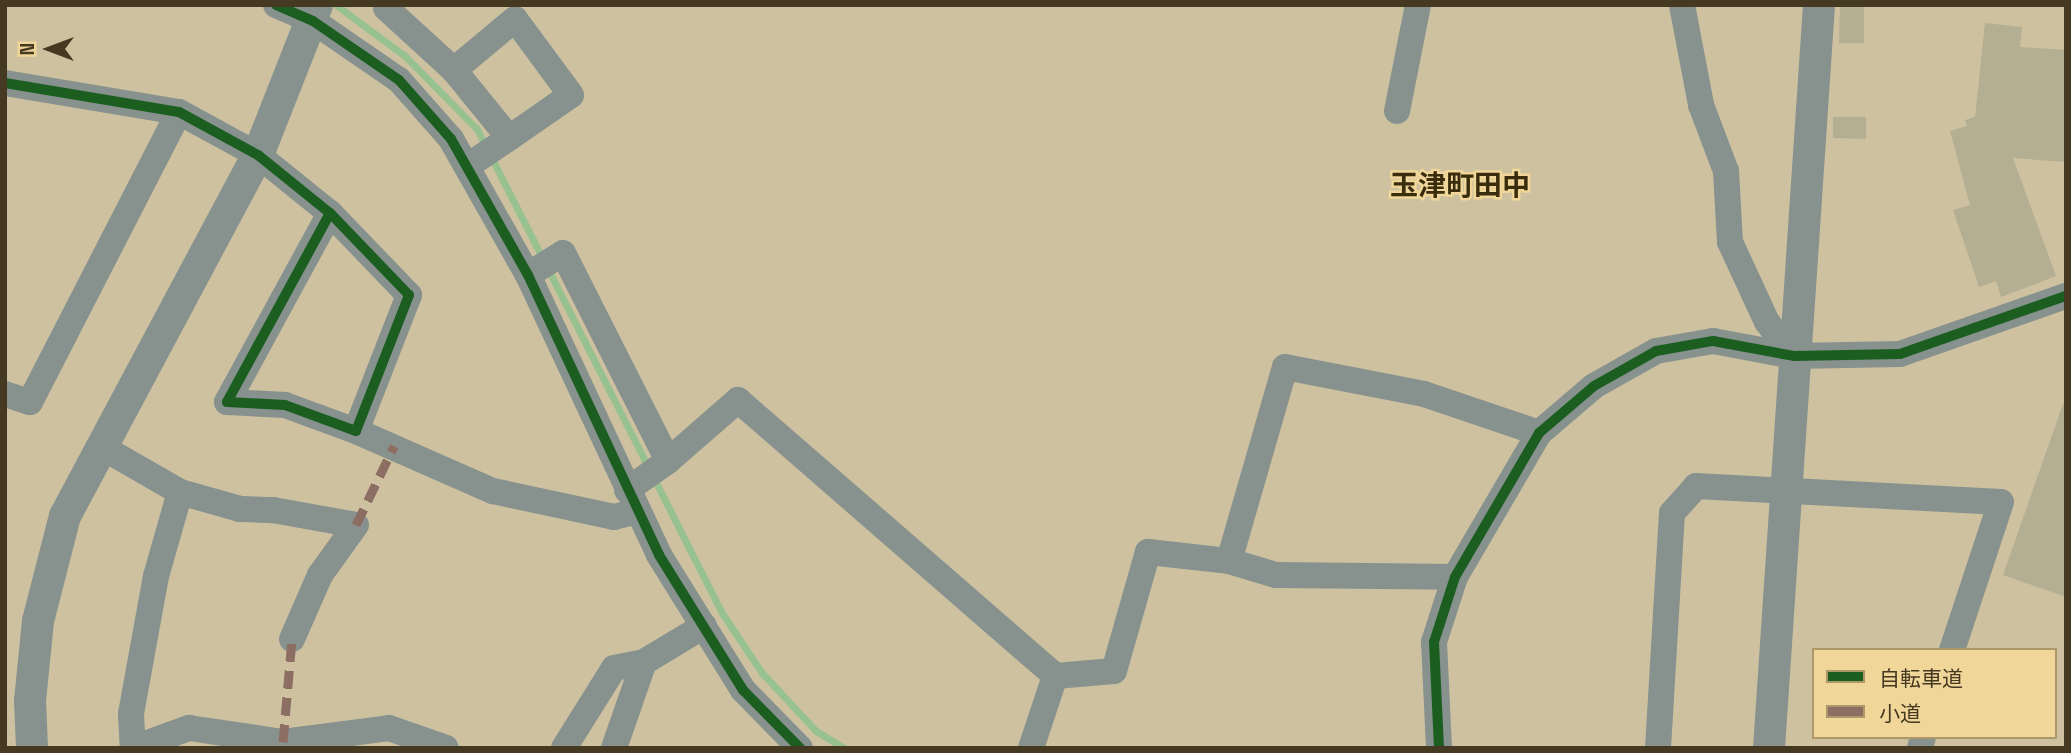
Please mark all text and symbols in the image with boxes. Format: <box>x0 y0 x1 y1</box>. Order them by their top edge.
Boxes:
north arrow <box>14 14 84 84</box>
text: N <box>15 43 40 55</box>
district label: 玉津町田中 <box>1390 168 1530 202</box>
legend <box>1812 648 2057 739</box>
text: 自転車道 <box>1879 665 1963 692</box>
text: 小道 <box>1879 700 1921 727</box>

